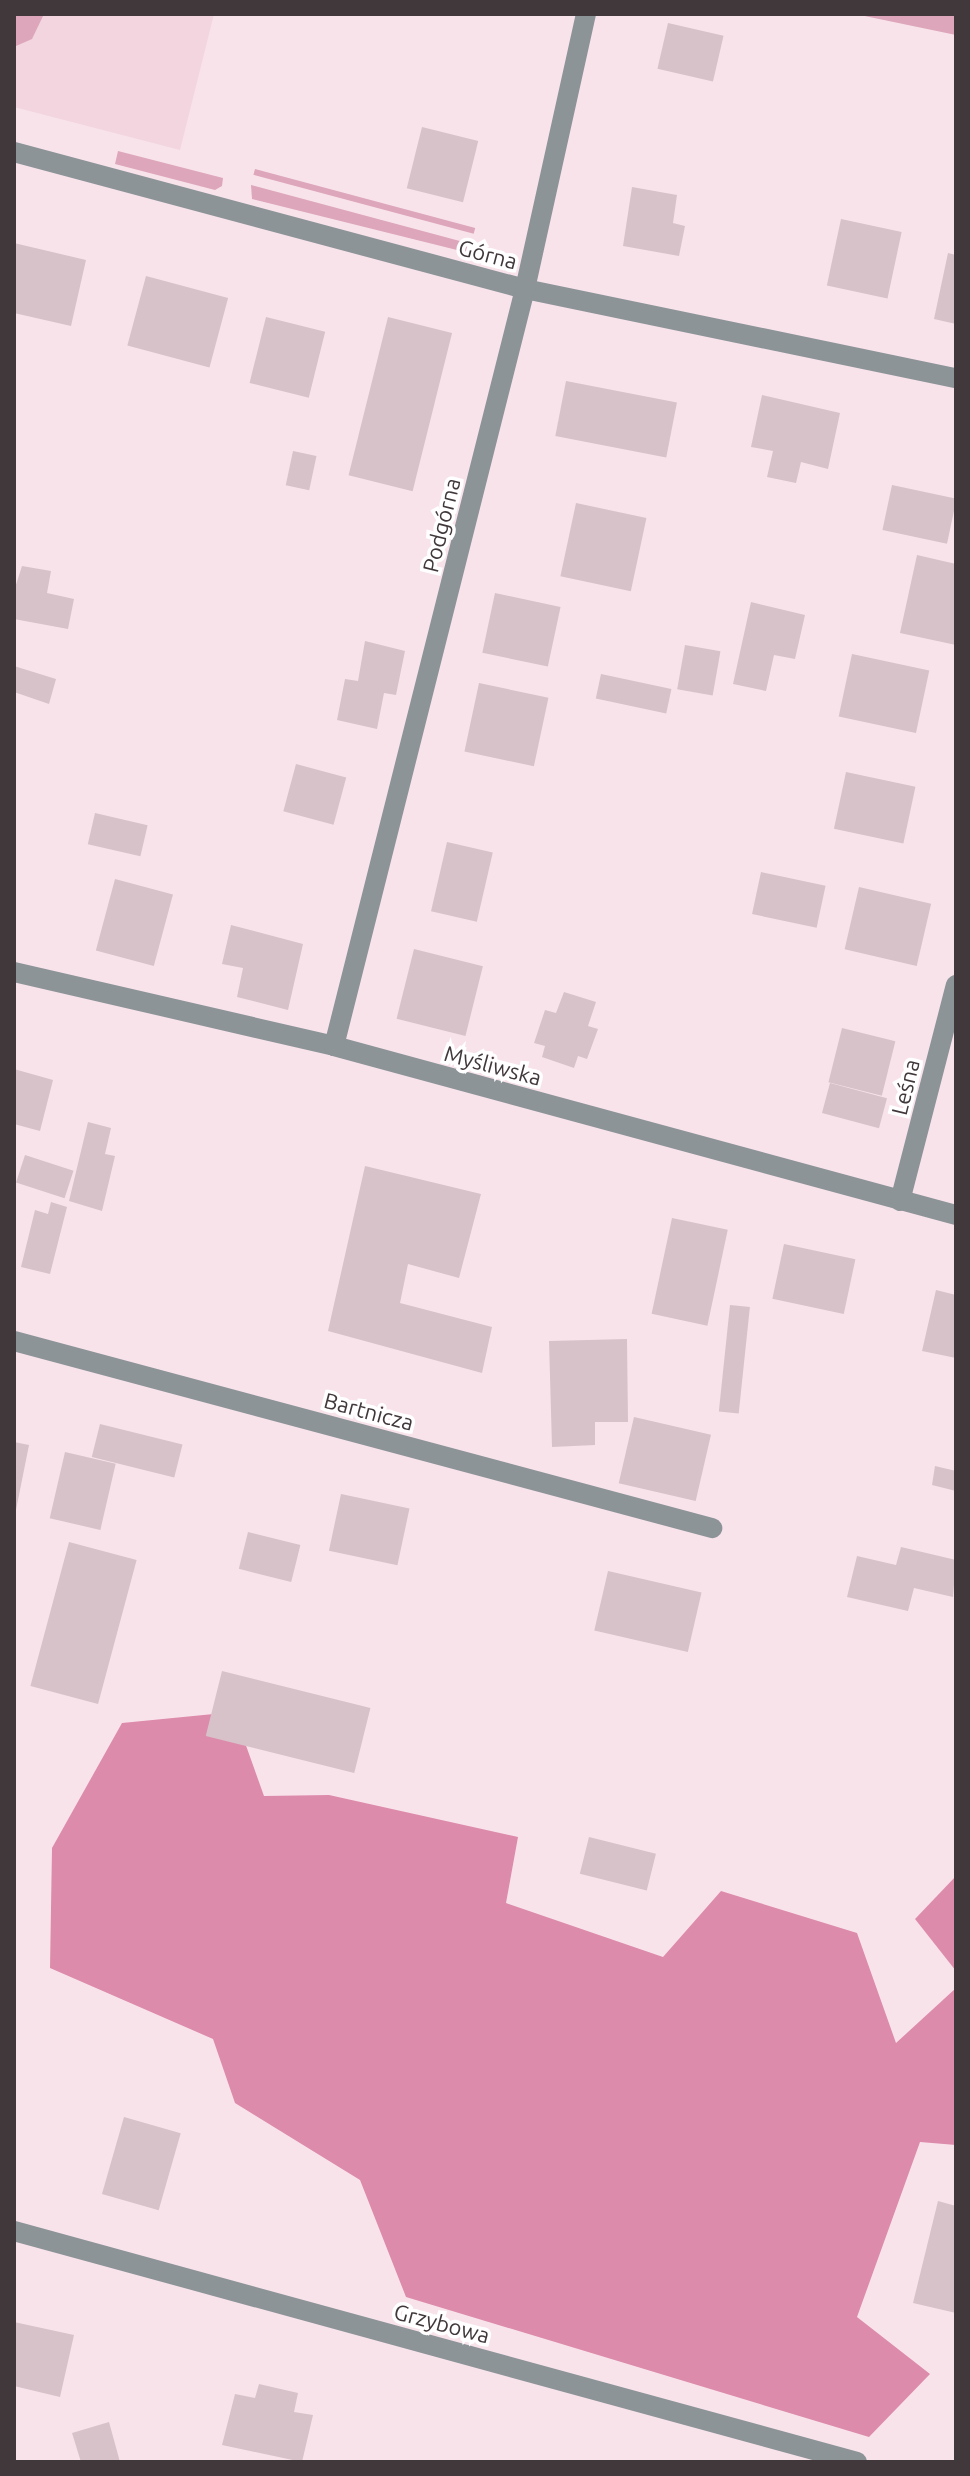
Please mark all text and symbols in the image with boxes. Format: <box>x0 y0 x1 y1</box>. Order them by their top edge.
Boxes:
street label: Górna <box>456 234 520 274</box>
street label: Podgórna <box>417 475 465 575</box>
street label: Myśliwska <box>442 1039 544 1091</box>
street label: Leśna <box>885 1056 925 1118</box>
street label: Bartnicza <box>321 1386 417 1436</box>
street label: Grzybowa <box>391 2298 493 2348</box>

